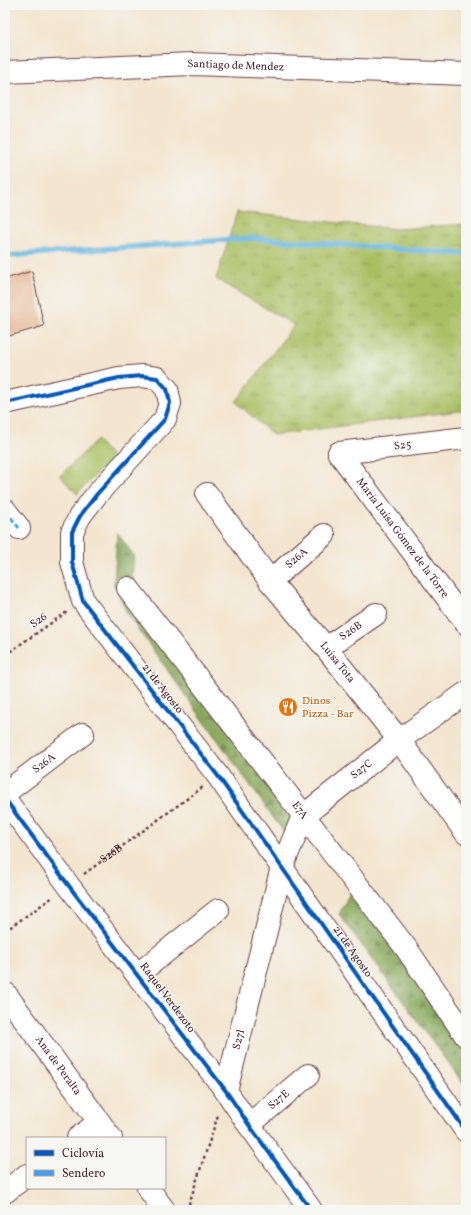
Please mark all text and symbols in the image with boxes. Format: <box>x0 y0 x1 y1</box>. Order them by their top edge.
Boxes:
street label: Santiago de Mendez <box>187 56 285 75</box>
street label: S25 <box>393 437 412 454</box>
street label: María Luisa Gómez de la Torre <box>353 475 452 601</box>
street label: S26A <box>282 544 311 572</box>
street label: S26 <box>28 610 51 632</box>
street label: S26B <box>336 618 365 644</box>
street label: Luisa Tota <box>316 639 359 686</box>
street label: 21 de Agosto <box>138 661 186 717</box>
place label: Dinos Pizza - Bar <box>302 694 354 722</box>
restaurant icon: Dinos Pizza - Bar <box>277 696 299 718</box>
street label: S26A <box>29 750 59 777</box>
street label: S27C <box>348 756 376 783</box>
street label: E7A <box>288 798 312 823</box>
street label: S26B <box>97 841 126 867</box>
street label: 21 de Agosto <box>329 923 375 981</box>
street label: Raquel Verdezoto <box>136 960 198 1036</box>
street label: S27l <box>229 1028 249 1051</box>
street label: Ana de Peralta <box>31 1033 85 1099</box>
street label: S27E <box>265 1086 293 1113</box>
legend <box>26 1137 166 1189</box>
text: Ciclovía <box>62 1146 104 1162</box>
text: Sendero <box>62 1166 105 1182</box>

